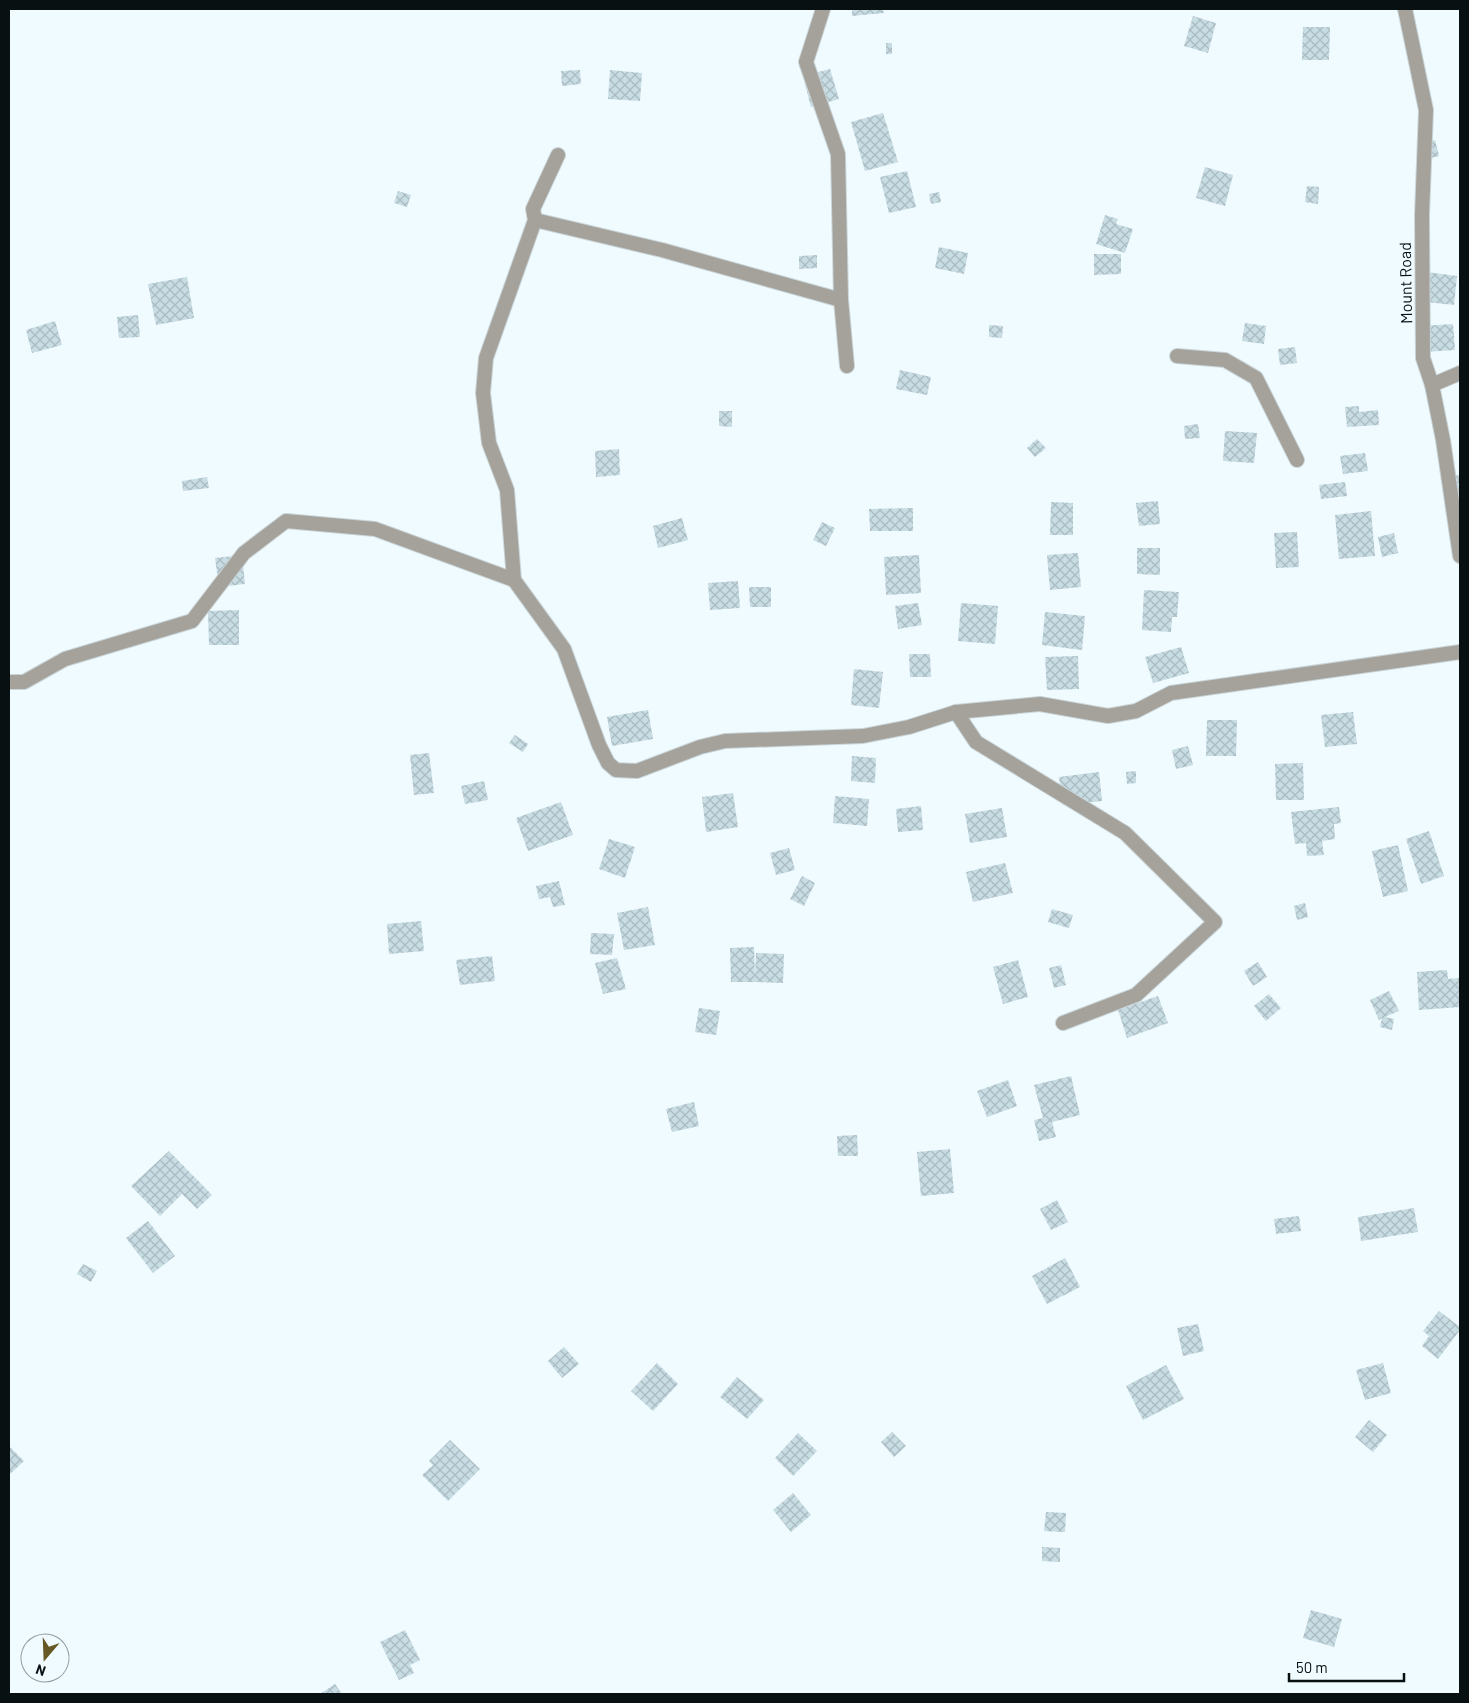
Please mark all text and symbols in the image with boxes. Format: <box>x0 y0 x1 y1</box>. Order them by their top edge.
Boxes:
street label: Mount Road <box>1395 242 1415 324</box>
north arrow <box>20 1633 70 1683</box>
scale bar <box>1289 1650 1404 1682</box>
text: 50 m <box>1296 1658 1328 1676</box>
text: N <box>33 1661 48 1680</box>

